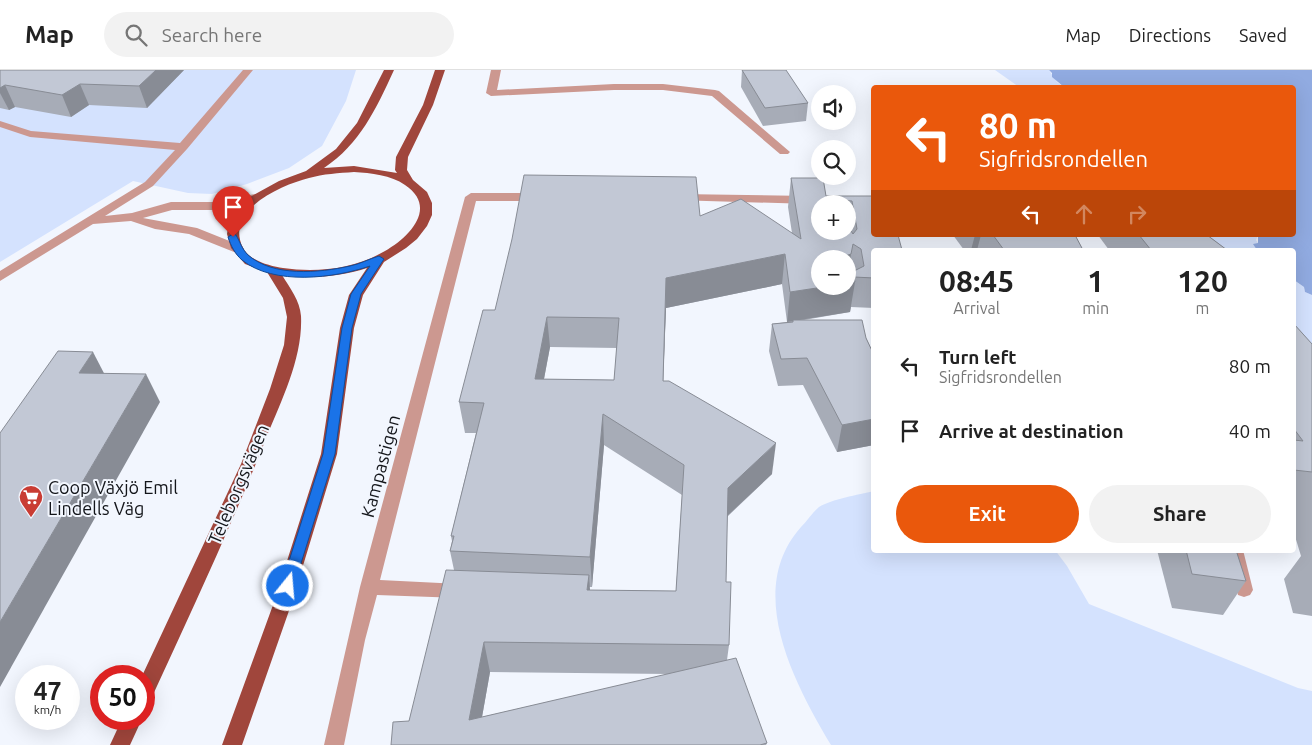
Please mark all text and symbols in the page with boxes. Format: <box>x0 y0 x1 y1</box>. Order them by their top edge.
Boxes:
search box <box>104 12 454 57</box>
text: Map <box>25 21 74 48</box>
icon: search <box>122 21 150 49</box>
text: Search here <box>162 24 262 46</box>
text: Map <box>1065 25 1101 45</box>
text: Directions <box>1129 25 1211 45</box>
text: Saved <box>1239 25 1287 45</box>
map controls <box>811 85 856 295</box>
button: sound <box>811 85 856 130</box>
icon: left <box>896 105 961 170</box>
text: 80 m <box>979 105 1057 145</box>
button: search <box>811 140 856 185</box>
text: Sigfridsrondellen <box>979 146 1148 171</box>
pin <box>212 186 254 237</box>
icon: arrive <box>219 193 247 221</box>
button: + <box>811 195 856 240</box>
icon: left <box>1017 200 1045 228</box>
icon: ahead <box>1070 200 1098 228</box>
icon: right <box>1123 200 1151 228</box>
button: − <box>811 250 856 295</box>
text: 08:45 <box>939 264 1014 298</box>
text: 1 <box>1087 264 1104 298</box>
text: 120 <box>1177 264 1228 298</box>
text: Arrival <box>953 299 1000 317</box>
text: min <box>1082 299 1109 317</box>
text: m <box>1196 299 1209 317</box>
text: Turn left <box>939 346 1017 368</box>
icon: left <box>896 352 924 380</box>
text: 80 m <box>1229 355 1271 377</box>
text: Sigfridsrondellen <box>939 368 1062 386</box>
street label: Kampastigen <box>357 413 403 519</box>
icon: arrive <box>896 417 924 445</box>
text: Arrive at destination <box>939 420 1124 442</box>
text: 40 m <box>1229 420 1271 442</box>
street label: Teleborgsvägen <box>204 421 272 547</box>
place label: Coop Växjö Emil Lindells Väg <box>48 477 178 518</box>
supermarket icon: Coop Växjö Emil Lindells Väg <box>18 484 44 518</box>
button: Exit <box>896 485 1079 543</box>
button: Share <box>1089 485 1271 543</box>
position arrow <box>261 559 313 611</box>
speed limit sign: 50 <box>90 665 155 730</box>
text: 47 <box>33 677 62 705</box>
text: km/h <box>34 703 61 716</box>

